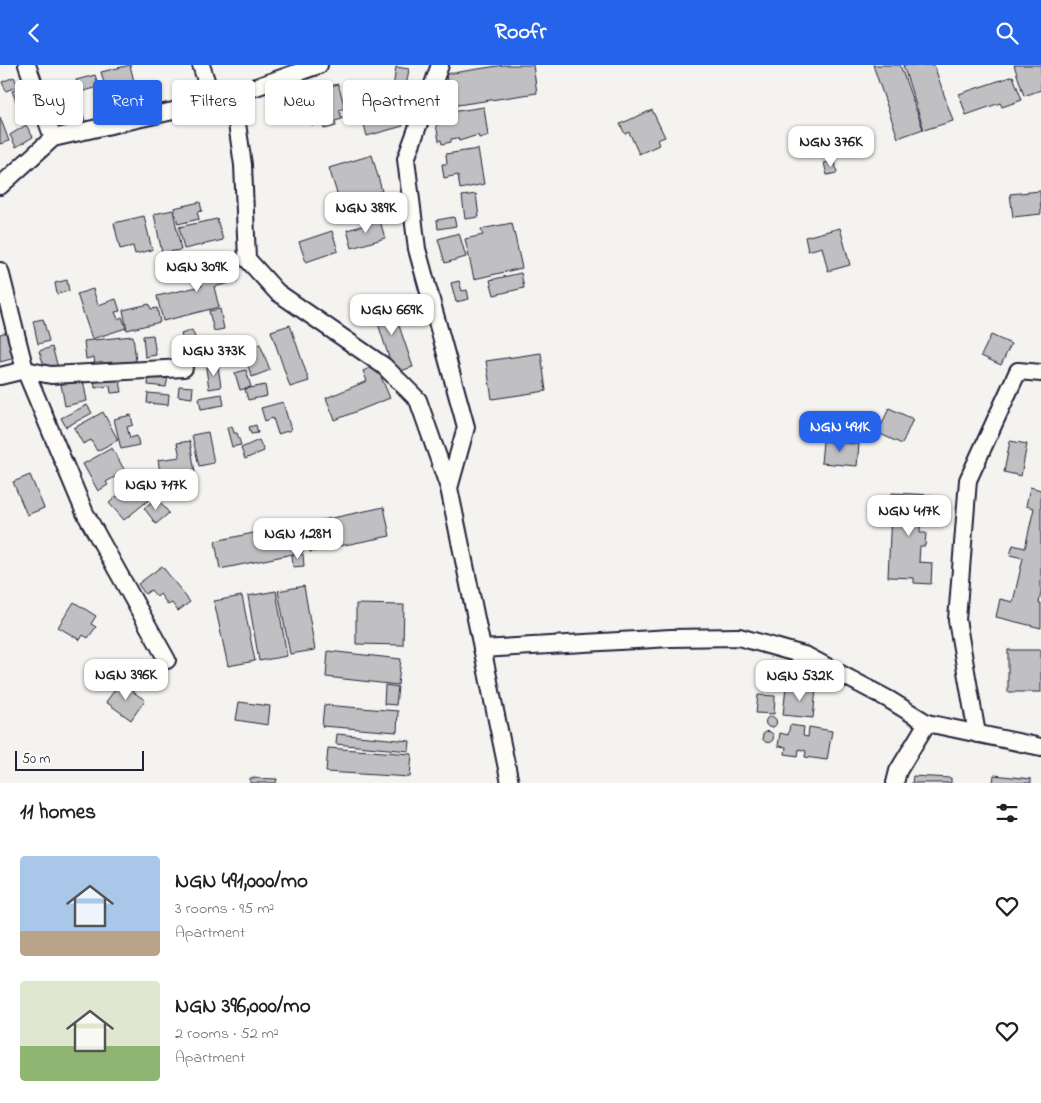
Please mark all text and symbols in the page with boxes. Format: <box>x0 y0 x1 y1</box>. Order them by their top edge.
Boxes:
text: Roofr <box>495 17 546 49</box>
icon: back <box>20 19 48 47</box>
icon: search <box>993 19 1021 47</box>
chip: Buy <box>15 80 83 125</box>
chip: Rent <box>93 80 162 125</box>
chip: Filters <box>172 80 255 125</box>
chip: New <box>265 80 333 125</box>
chip: Apartment <box>343 80 458 125</box>
pin: NGN 376K <box>779 126 883 168</box>
text: NGN 376K <box>799 130 863 154</box>
pin: NGN 389K <box>314 191 418 234</box>
text: NGN 389K <box>336 196 396 220</box>
pin: NGN 309K <box>145 251 249 293</box>
text: NGN 309K <box>166 255 228 279</box>
pin: NGN 669K <box>340 293 444 336</box>
text: NGN 669K <box>361 298 423 322</box>
pin: NGN 373K <box>162 335 266 377</box>
text: NGN 373K <box>182 339 246 363</box>
pin: NGN 491K <box>788 411 892 453</box>
text: NGN 491K <box>810 415 870 439</box>
pin: NGN 717K <box>104 469 208 511</box>
text: NGN 717K <box>125 473 187 497</box>
pin: NGN 417K <box>857 495 961 537</box>
text: NGN 417K <box>878 499 940 523</box>
pin: NGN 1.28M <box>241 517 355 560</box>
text: NGN 1.28M <box>264 522 332 546</box>
pin: NGN 396K <box>74 659 178 701</box>
pin: NGN 532K <box>748 659 852 702</box>
text: NGN 396K <box>95 663 157 687</box>
text: NGN 532K <box>766 664 834 688</box>
scale bar <box>15 748 144 771</box>
text: 50 m <box>22 749 50 770</box>
text: 11 homes <box>20 798 96 828</box>
icon: filters <box>993 799 1021 827</box>
text: NGN 491,000/mo <box>175 867 308 897</box>
icon: home <box>60 876 120 936</box>
icon: heart <box>993 892 1021 920</box>
text: 3 rooms · 95 m² <box>175 897 274 921</box>
text: Apartment <box>175 921 245 945</box>
text: NGN 396,000/mo <box>175 992 311 1022</box>
icon: home <box>60 1001 120 1061</box>
icon: heart <box>993 1017 1021 1045</box>
text: 2 rooms · 52 m² <box>175 1022 279 1046</box>
text: Apartment <box>175 1046 245 1070</box>

